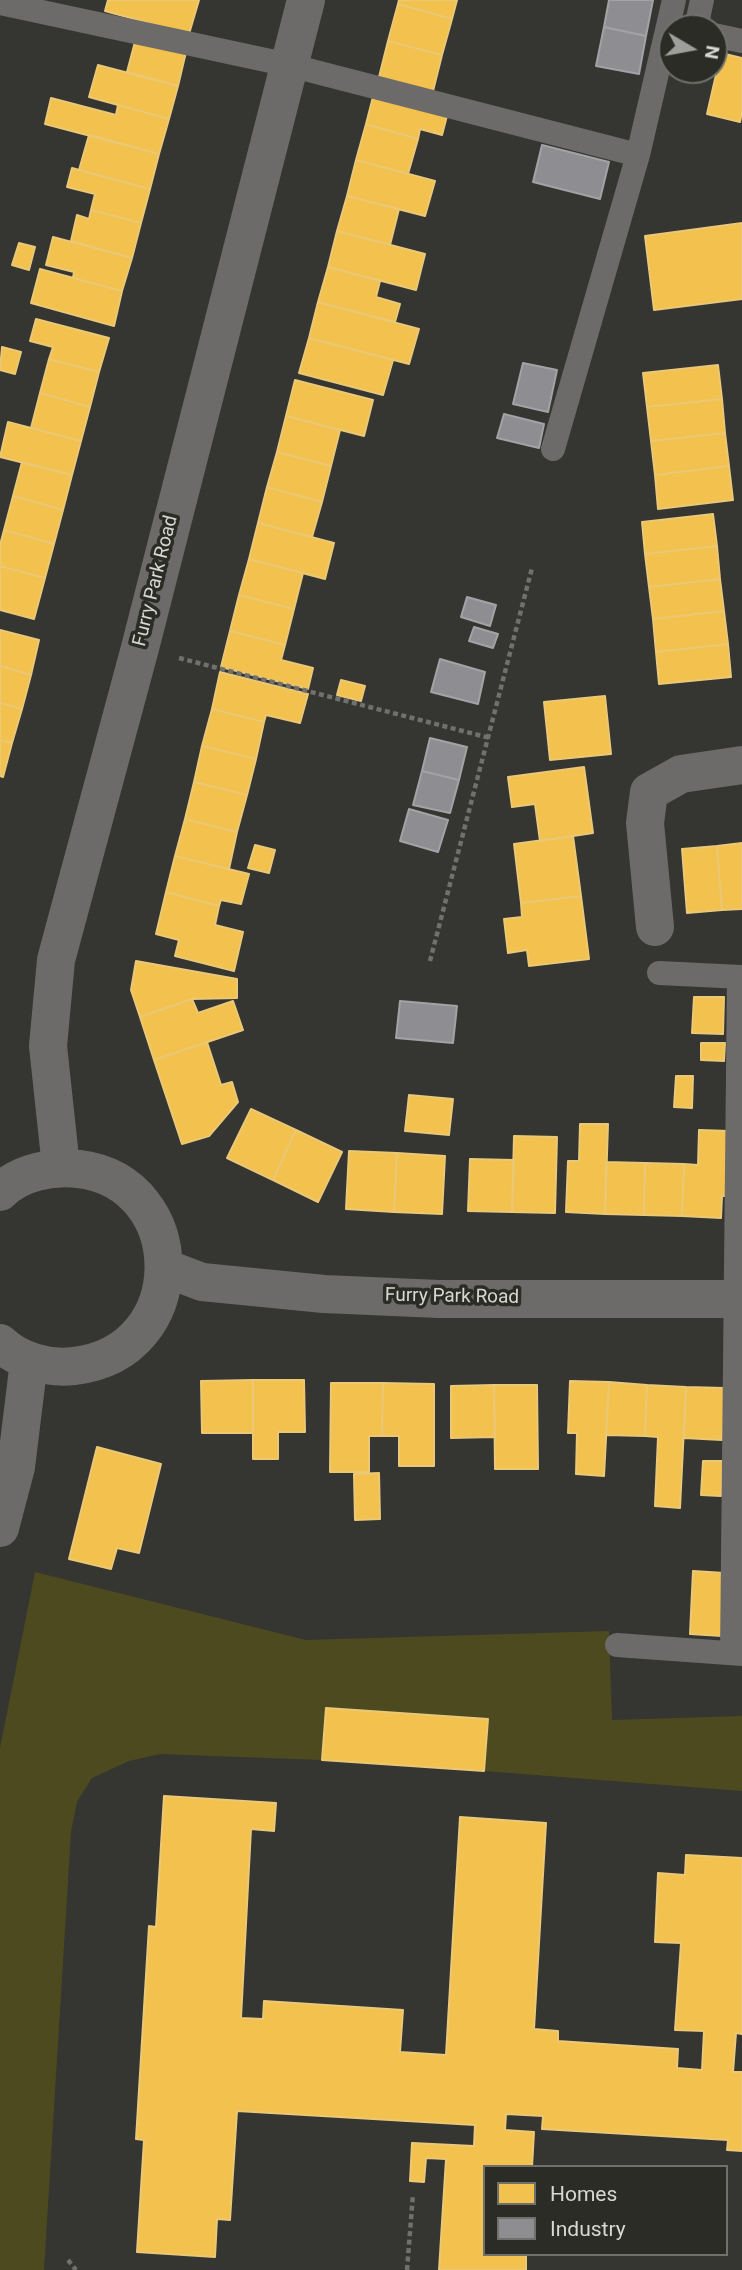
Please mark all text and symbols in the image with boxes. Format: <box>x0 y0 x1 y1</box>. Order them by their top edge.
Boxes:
north arrow <box>658 14 728 84</box>
text: N <box>700 44 725 61</box>
street label: Furry Park Road <box>129 513 183 649</box>
street label: Furry Park Road <box>385 1284 519 1310</box>
legend <box>483 2165 728 2256</box>
text: Homes <box>550 2182 617 2206</box>
text: Industry <box>550 2217 626 2241</box>

